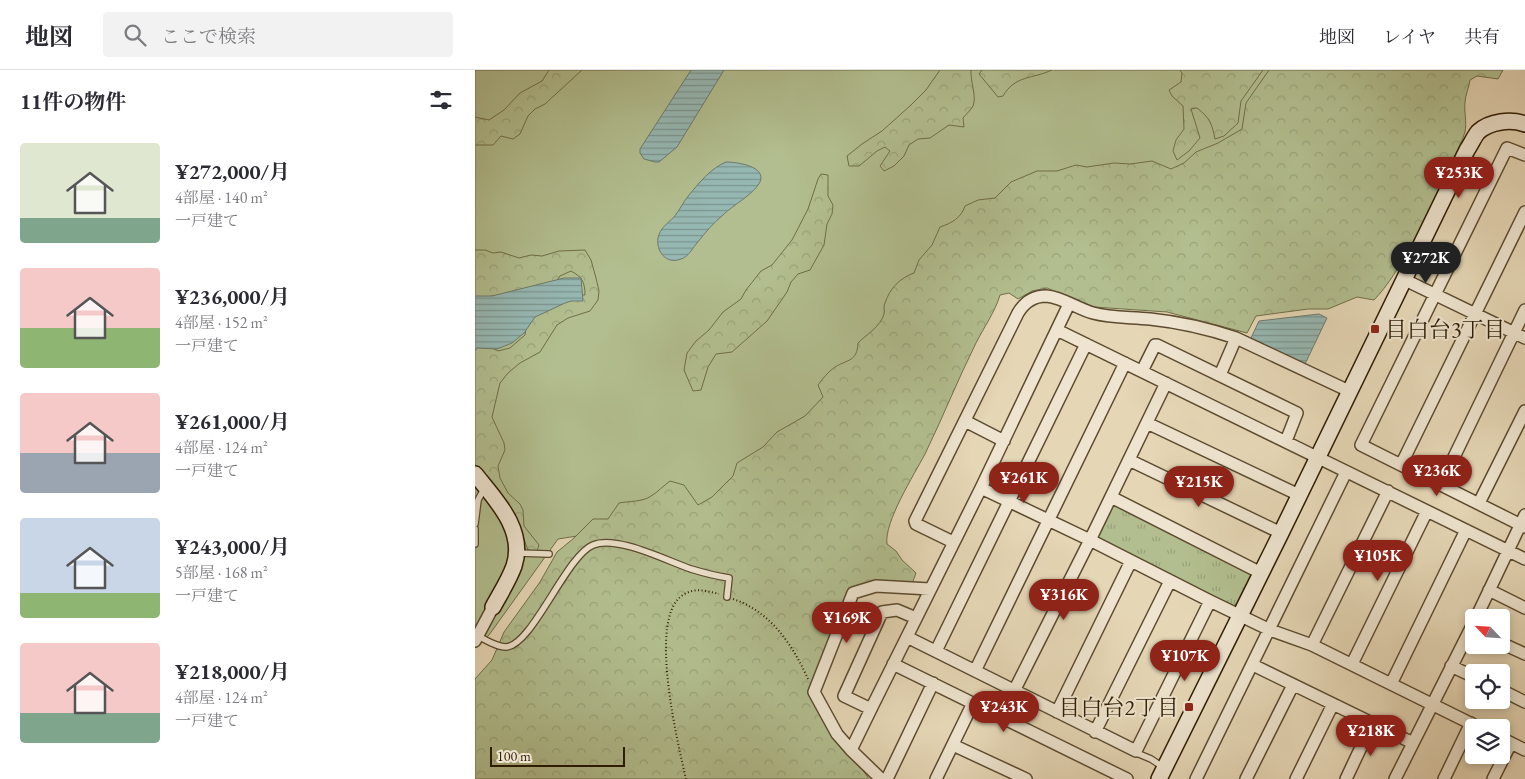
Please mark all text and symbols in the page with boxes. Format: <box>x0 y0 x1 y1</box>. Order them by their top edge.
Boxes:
search box <box>103 12 453 57</box>
text: 地図 <box>25 21 73 52</box>
icon: search <box>121 21 149 49</box>
text: ここで検索 <box>161 24 256 49</box>
text: 地図 <box>1319 25 1355 48</box>
text: レイヤ <box>1383 25 1436 48</box>
text: 共有 <box>1464 25 1500 48</box>
icon: filters <box>427 86 455 114</box>
text: 11件の物件 <box>20 88 126 115</box>
pin: ¥253K <box>1424 156 1494 199</box>
text: ¥272,000/月 <box>175 158 290 185</box>
text: ¥253K <box>1435 162 1483 183</box>
icon: home <box>60 163 120 223</box>
text: 4部屋 · 140 m² <box>175 187 268 208</box>
text: 一戸建て <box>175 210 239 231</box>
pin: ¥272K <box>1391 242 1461 284</box>
text: ¥272K <box>1402 247 1450 268</box>
text: ¥236,000/月 <box>175 283 290 310</box>
icon: home <box>60 288 120 348</box>
text: 4部屋 · 152 m² <box>175 312 268 333</box>
place label: 目白台3丁目 <box>1385 315 1506 344</box>
marker: 目白台3丁目 <box>1369 323 1381 335</box>
text: 一戸建て <box>175 335 239 356</box>
text: ¥261,000/月 <box>175 408 290 435</box>
icon: home <box>60 413 120 473</box>
text: 4部屋 · 124 m² <box>175 437 268 458</box>
pin: ¥236K <box>1402 454 1472 497</box>
text: 一戸建て <box>175 460 239 481</box>
text: ¥236K <box>1413 460 1461 481</box>
pin: ¥261K <box>989 462 1059 504</box>
pin: ¥215K <box>1164 466 1234 508</box>
text: ¥261K <box>1000 467 1048 488</box>
text: ¥215K <box>1175 471 1223 492</box>
text: ¥243,000/月 <box>175 533 290 560</box>
icon: home <box>60 538 120 598</box>
pin: ¥105K <box>1343 540 1413 582</box>
text: ¥105K <box>1354 545 1402 566</box>
text: 5部屋 · 168 m² <box>175 562 268 583</box>
pin: ¥316K <box>1029 578 1099 621</box>
text: ¥316K <box>1040 584 1088 605</box>
text: 一戸建て <box>175 585 239 606</box>
pin: ¥169K <box>812 602 882 644</box>
text: ¥169K <box>823 607 871 628</box>
north arrow <box>1465 609 1510 654</box>
map controls <box>1465 609 1510 764</box>
pin: ¥107K <box>1150 640 1220 682</box>
text: ¥107K <box>1161 645 1209 666</box>
text: ¥218,000/月 <box>175 658 290 685</box>
icon: home <box>60 663 120 723</box>
button: locate <box>1465 664 1510 709</box>
text: 4部屋 · 124 m² <box>175 687 268 708</box>
pin: ¥243K <box>969 690 1039 733</box>
place label: 目白台2丁目 <box>1058 693 1179 722</box>
text: ¥243K <box>980 696 1028 717</box>
marker: 目白台2丁目 <box>1183 701 1195 713</box>
text: 一戸建て <box>175 710 239 731</box>
pin: ¥218K <box>1336 714 1406 757</box>
button: layers <box>1465 719 1510 764</box>
text: ¥218K <box>1347 720 1395 741</box>
scale bar <box>490 744 625 767</box>
text: 100 m <box>497 747 531 765</box>

